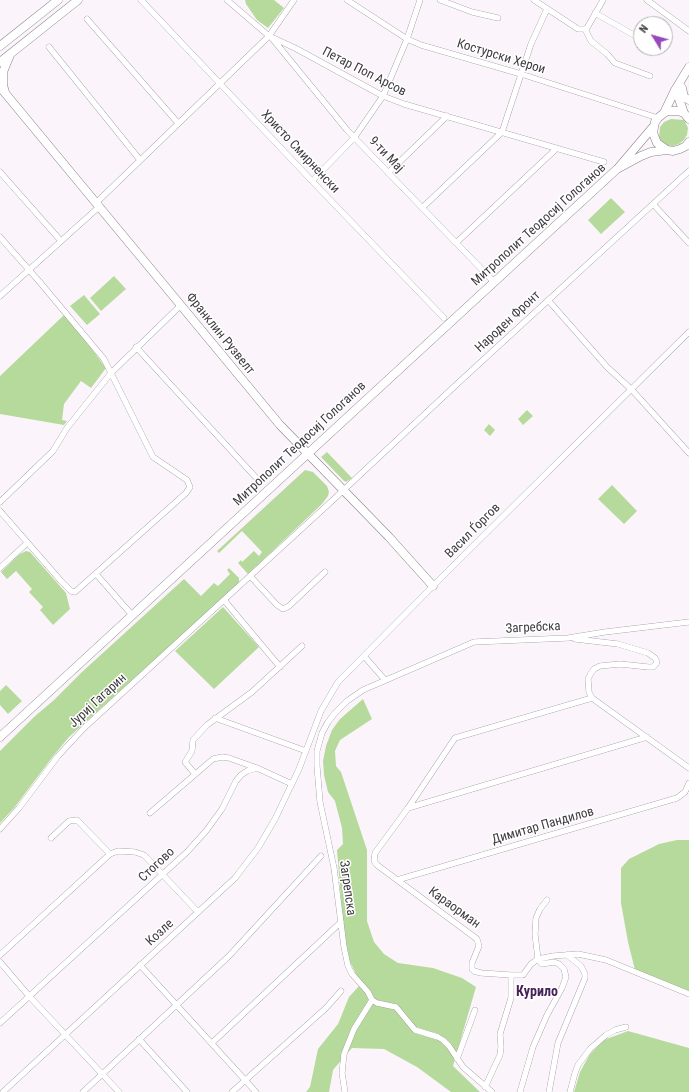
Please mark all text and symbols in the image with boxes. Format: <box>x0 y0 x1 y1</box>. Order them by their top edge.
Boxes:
north arrow <box>633 16 673 56</box>
text: N <box>637 22 651 36</box>
street label: Костурски Херои <box>455 36 547 78</box>
street label: Петар Поп Арсов <box>319 44 409 100</box>
street label: Христо Смирненски <box>257 107 343 197</box>
street label: 9-ти Мај <box>365 134 407 176</box>
street label: Митрополит Теодосиј Гологанов <box>469 160 609 290</box>
street label: Народен Фронт <box>472 288 544 356</box>
street label: Франклин Рузвелт <box>182 290 258 378</box>
street label: Митрополит Теодосиј Гологанов <box>230 378 370 510</box>
street label: Васил Ѓоргов <box>442 500 504 562</box>
street label: Загребска <box>505 619 561 637</box>
street label: Јуриј Гагарин <box>66 671 130 731</box>
street label: Димитар Пандилов <box>490 804 596 848</box>
street label: Стогово <box>136 844 178 886</box>
street label: Загрепска <box>335 859 359 917</box>
street label: Караорман <box>425 884 483 932</box>
street label: Козле <box>143 916 177 950</box>
district label: Курило <box>516 984 558 1000</box>

